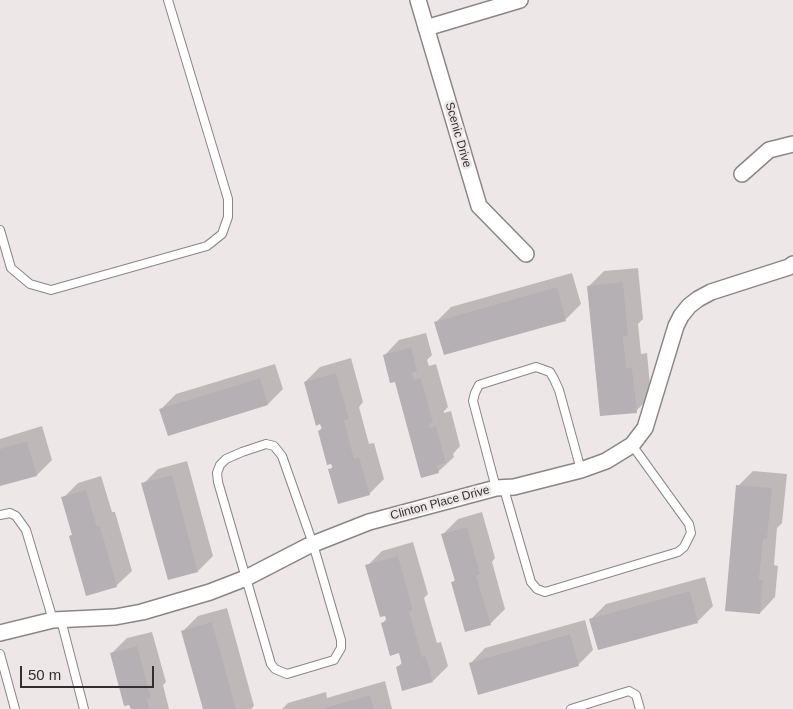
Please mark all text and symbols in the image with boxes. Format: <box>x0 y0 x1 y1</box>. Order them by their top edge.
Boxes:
street label: Scenic Drive <box>442 101 474 169</box>
street label: Clinton Place Drive <box>389 483 491 523</box>
scale bar <box>22 656 156 688</box>
text: 50 m <box>28 666 61 683</box>

